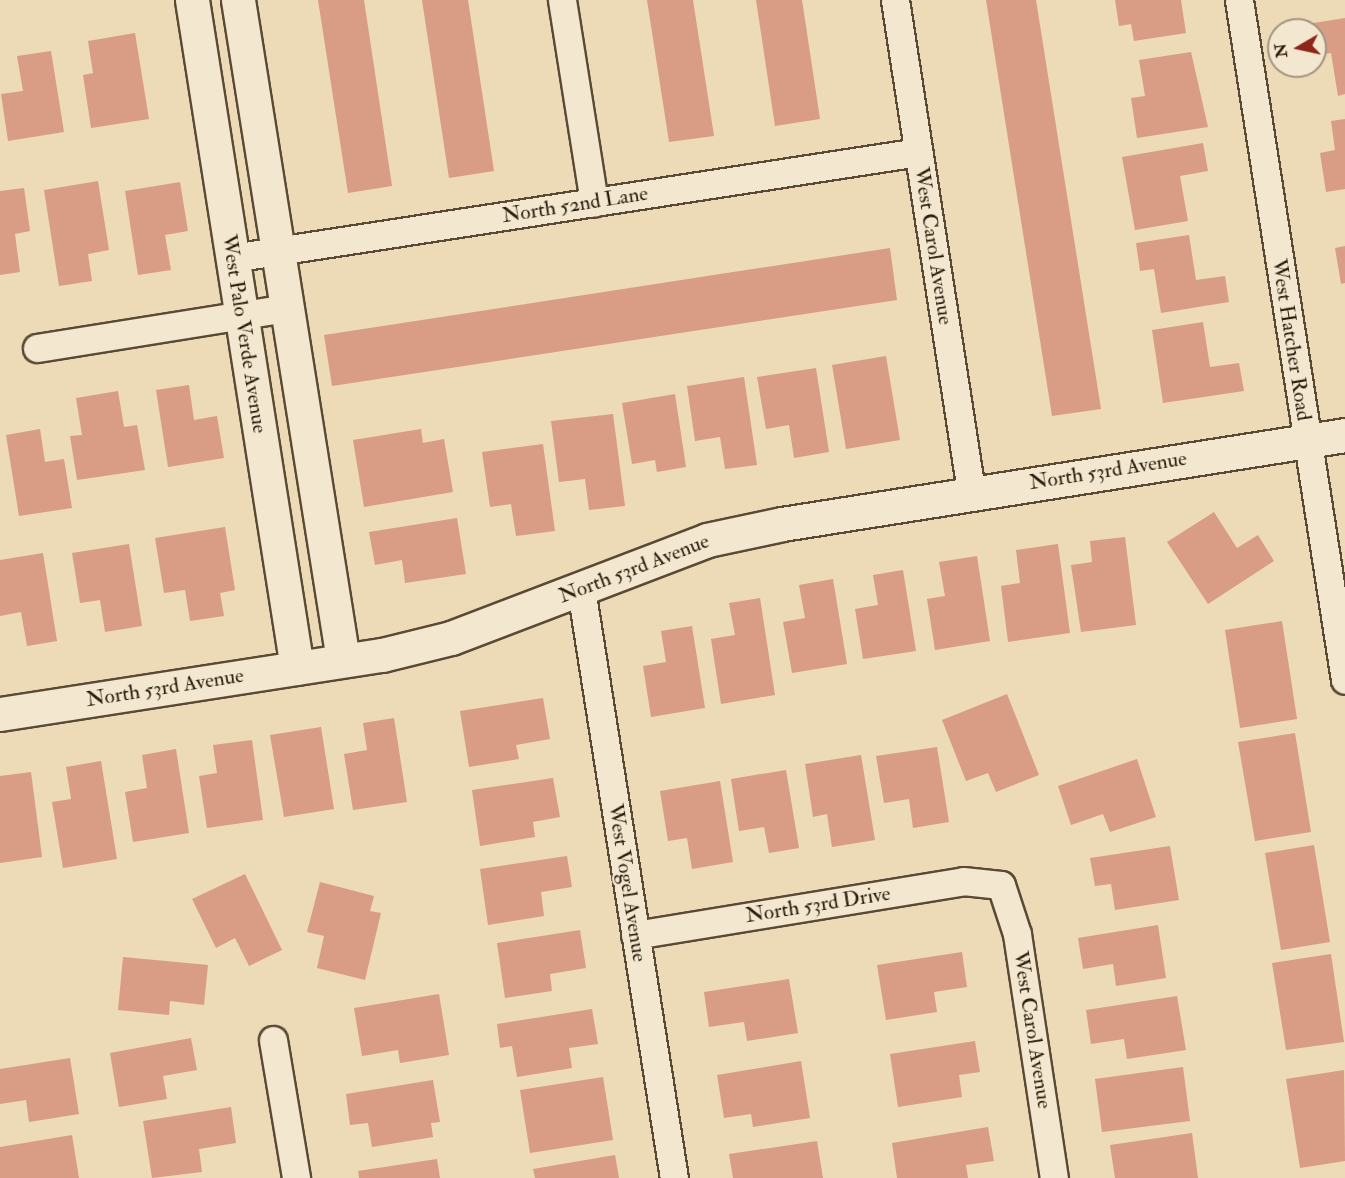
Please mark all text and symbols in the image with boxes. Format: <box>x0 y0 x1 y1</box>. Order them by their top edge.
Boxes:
north arrow <box>1267 18 1327 78</box>
text: N <box>1270 42 1292 59</box>
street label: West Carol Avenue <box>908 166 958 326</box>
street label: North 52nd Lane <box>500 181 650 229</box>
street label: West Palo Verde Avenue <box>216 233 272 435</box>
street label: West Hatcher Road <box>1266 257 1316 423</box>
street label: North 53rd Avenue <box>1027 446 1189 496</box>
street label: North 53rd Avenue <box>555 529 713 609</box>
street label: North 53rd Avenue <box>84 663 246 713</box>
street label: West Vogel Avenue <box>602 802 652 964</box>
street label: North 53rd Drive <box>744 881 892 929</box>
street label: West Carol Avenue <box>1007 950 1057 1110</box>

